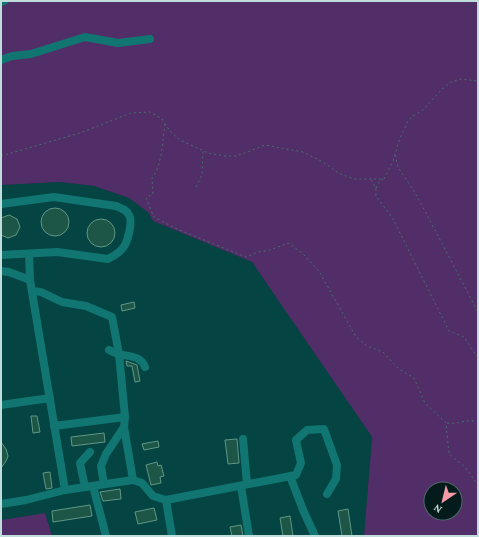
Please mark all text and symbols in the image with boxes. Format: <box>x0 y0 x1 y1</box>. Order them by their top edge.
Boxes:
north arrow <box>423 481 463 521</box>
text: N <box>430 502 444 516</box>

